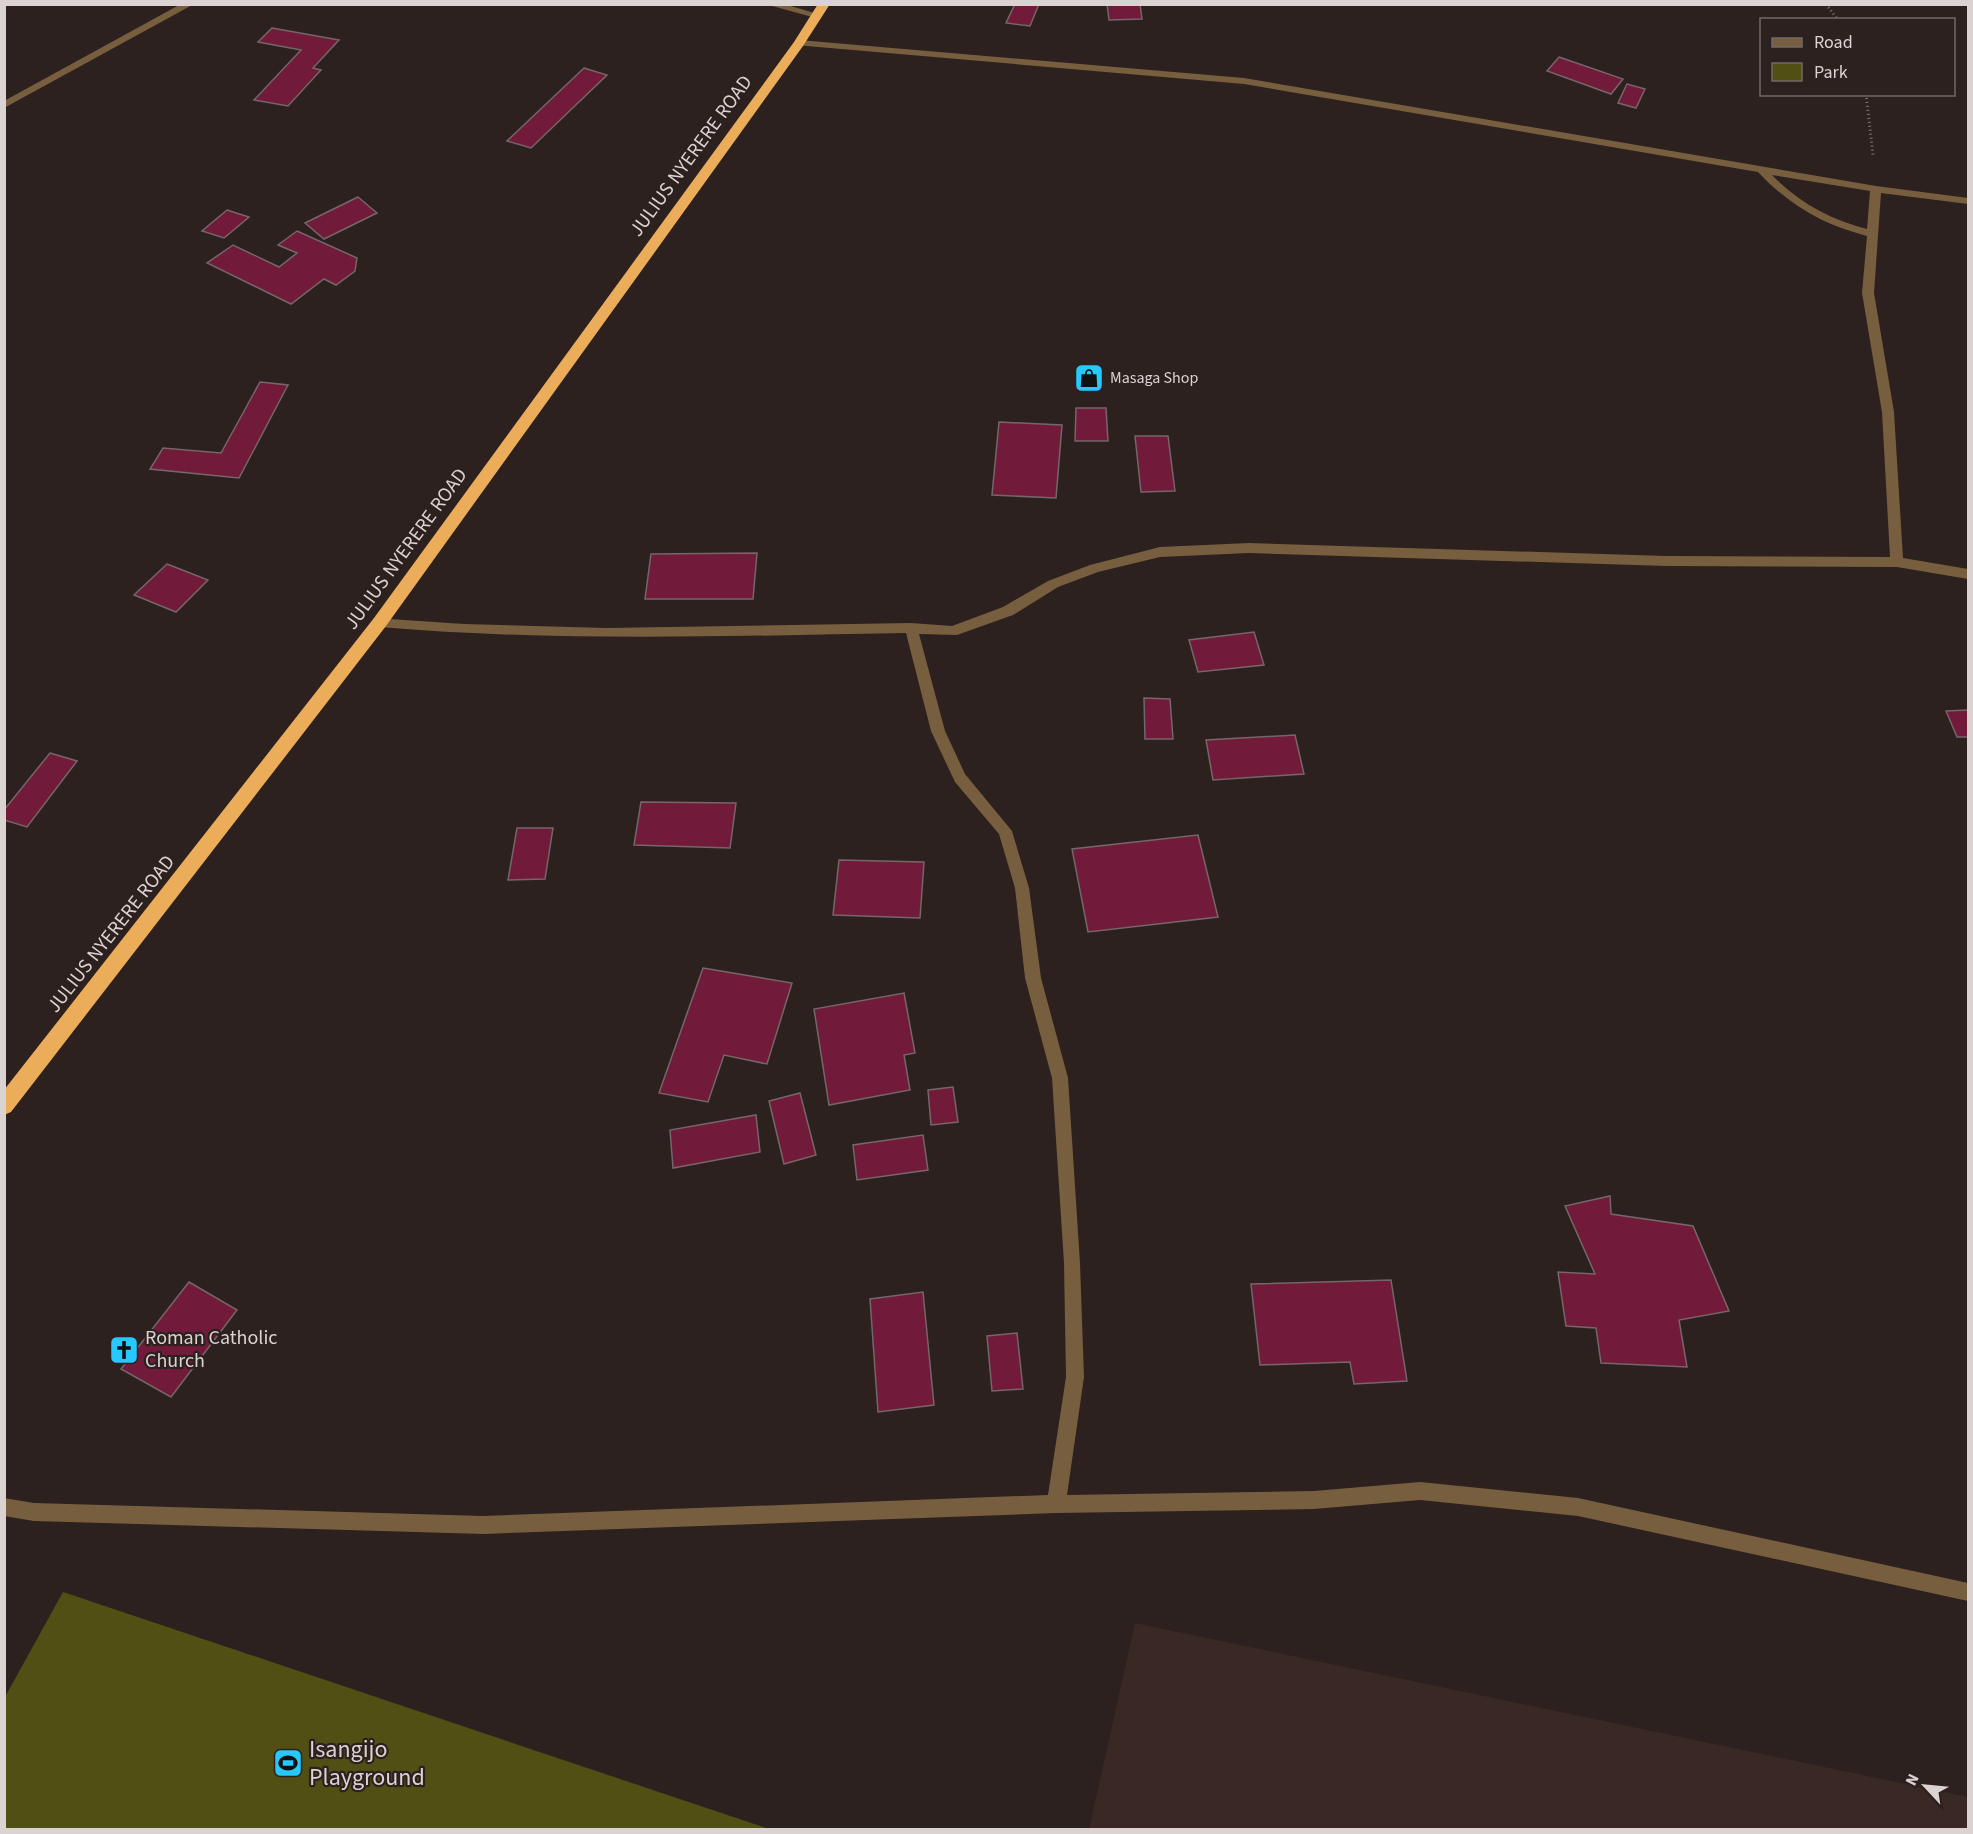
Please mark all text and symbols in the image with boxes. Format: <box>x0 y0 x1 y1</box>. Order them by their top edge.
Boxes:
legend <box>1760 18 1955 96</box>
text: Road <box>1814 30 1853 55</box>
text: Park <box>1814 60 1848 85</box>
street label: JULIUS NYERERE ROAD <box>623 70 759 242</box>
shop icon: Masaga Shop <box>1073 362 1105 394</box>
place label: Masaga Shop <box>1110 367 1198 389</box>
street label: JULIUS NYERERE ROAD <box>338 463 474 635</box>
street label: JULIUS NYERERE ROAD <box>40 849 182 1019</box>
place label: Roman Catholic Church <box>145 1324 277 1375</box>
church icon: Roman Catholic Church <box>108 1334 140 1366</box>
place label: Isangijo Playground <box>309 1732 425 1795</box>
sports icon: Isangijo Playground <box>272 1747 304 1779</box>
north arrow <box>1895 1756 1955 1816</box>
text: N <box>1900 1770 1925 1789</box>

